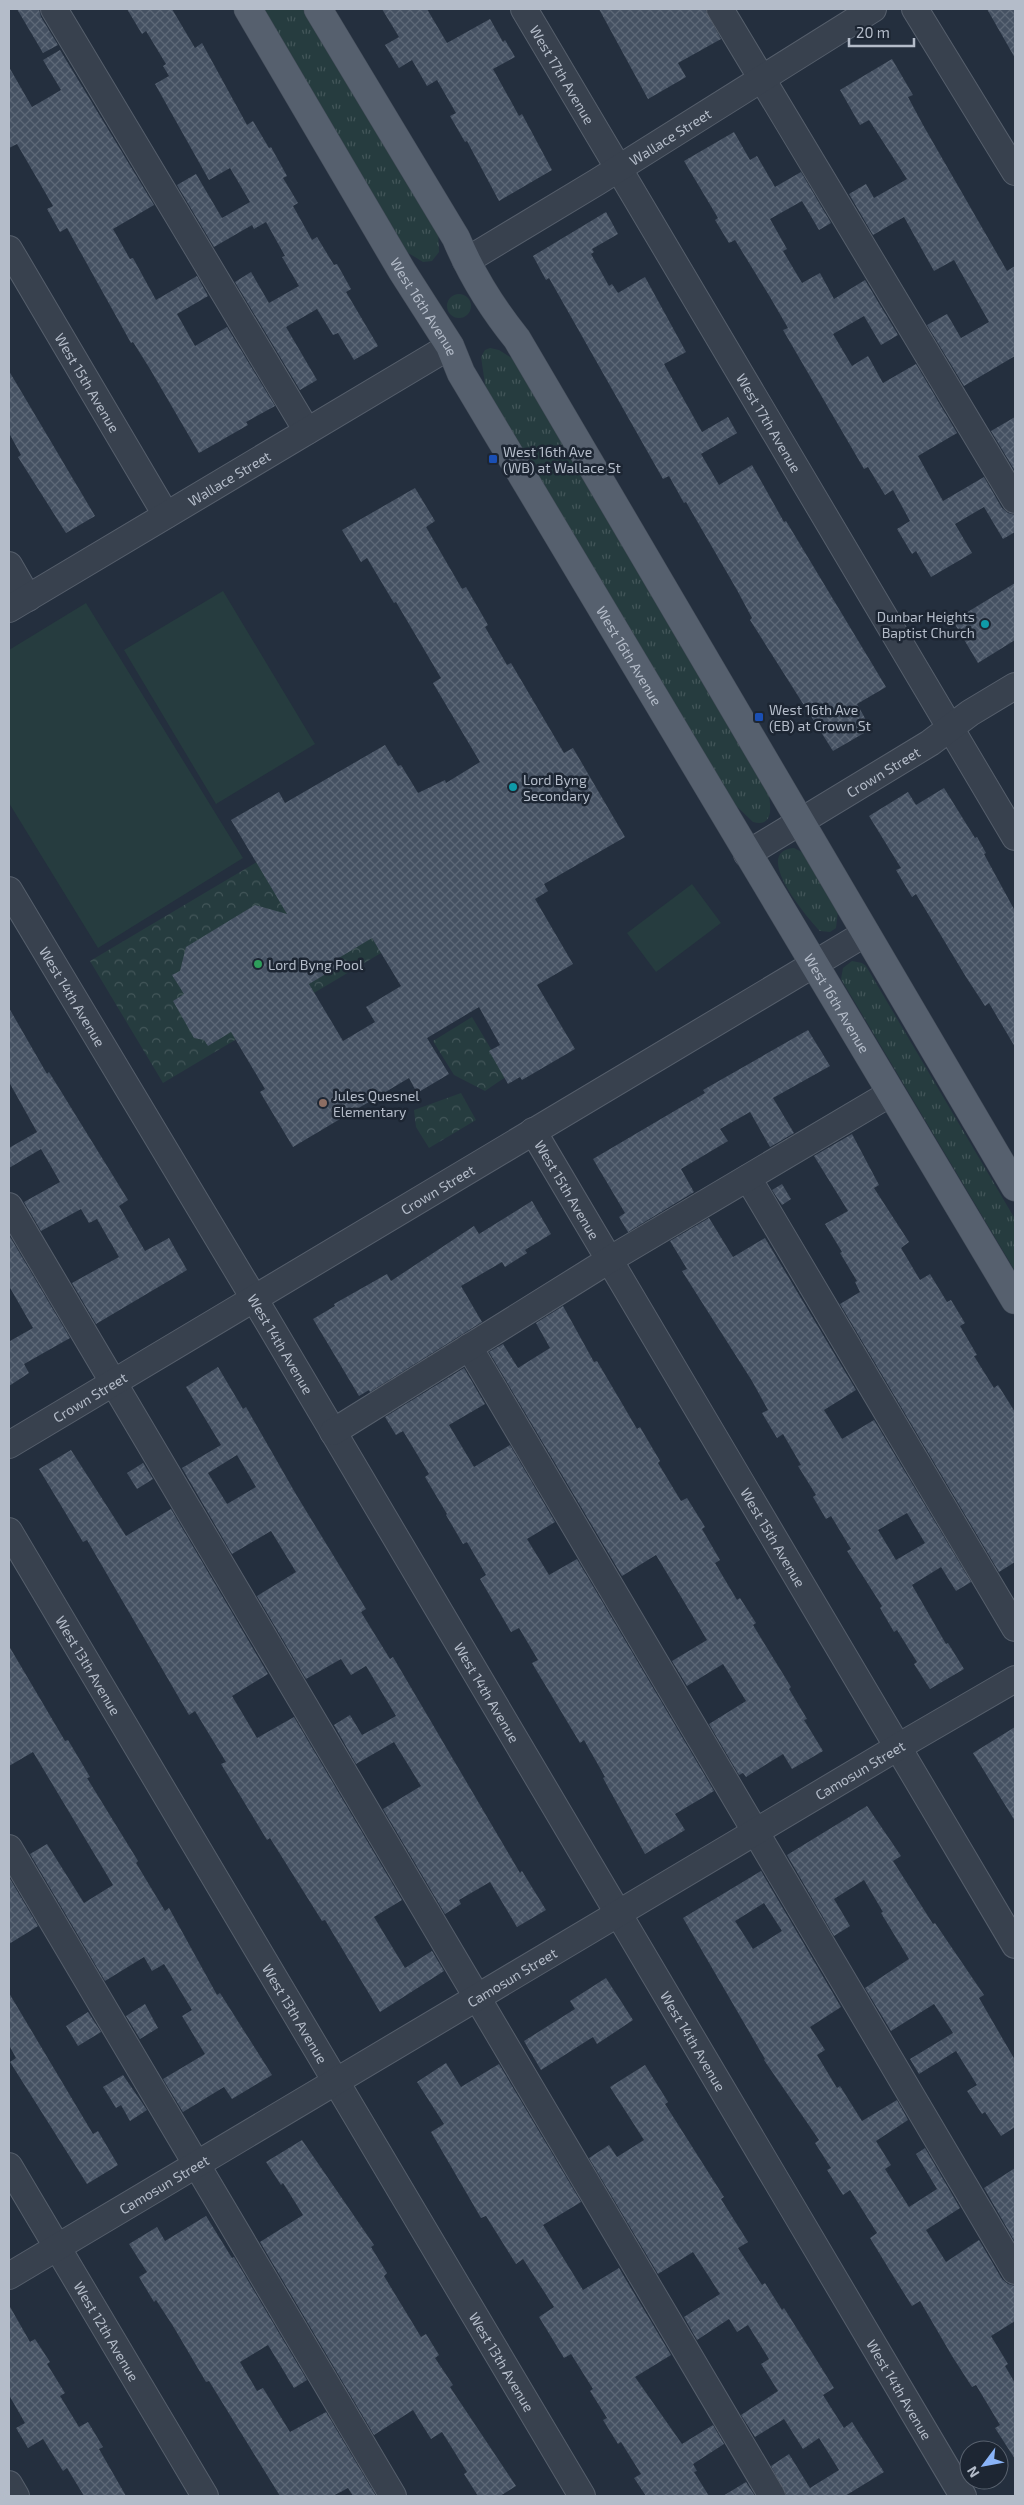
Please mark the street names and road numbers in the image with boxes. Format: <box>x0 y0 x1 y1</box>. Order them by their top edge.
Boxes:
street label: West 17th Avenue <box>527 22 599 127</box>
street label: Wallace Street <box>626 104 714 168</box>
street label: West 16th Avenue <box>387 254 461 358</box>
street label: West 15th Avenue <box>52 330 124 435</box>
street label: West 17th Avenue <box>733 370 805 475</box>
street label: Wallace Street <box>184 447 273 509</box>
street label: West 16th Avenue <box>593 602 666 708</box>
street label: Crown Street <box>843 743 923 800</box>
street label: West 14th Avenue <box>36 943 109 1049</box>
street label: West 16th Avenue <box>801 950 874 1056</box>
street label: West 15th Avenue <box>532 1137 604 1242</box>
street label: Crown Street <box>397 1160 477 1218</box>
street label: West 14th Avenue <box>245 1291 317 1397</box>
street label: Crown Street <box>50 1368 130 1425</box>
street label: West 15th Avenue <box>738 1484 809 1590</box>
street label: West 13th Avenue <box>53 1612 125 1718</box>
street label: West 14th Avenue <box>451 1639 524 1745</box>
street label: Camosun Street <box>812 1737 908 1803</box>
street label: Camosun Street <box>464 1944 560 2010</box>
street label: West 13th Avenue <box>259 1961 332 2066</box>
street label: West 14th Avenue <box>657 1988 730 2094</box>
street label: Camosun Street <box>116 2151 212 2217</box>
street label: West 12th Avenue <box>71 2278 143 2384</box>
street label: West 13th Avenue <box>466 2309 538 2414</box>
street label: West 14th Avenue <box>864 2336 936 2443</box>

